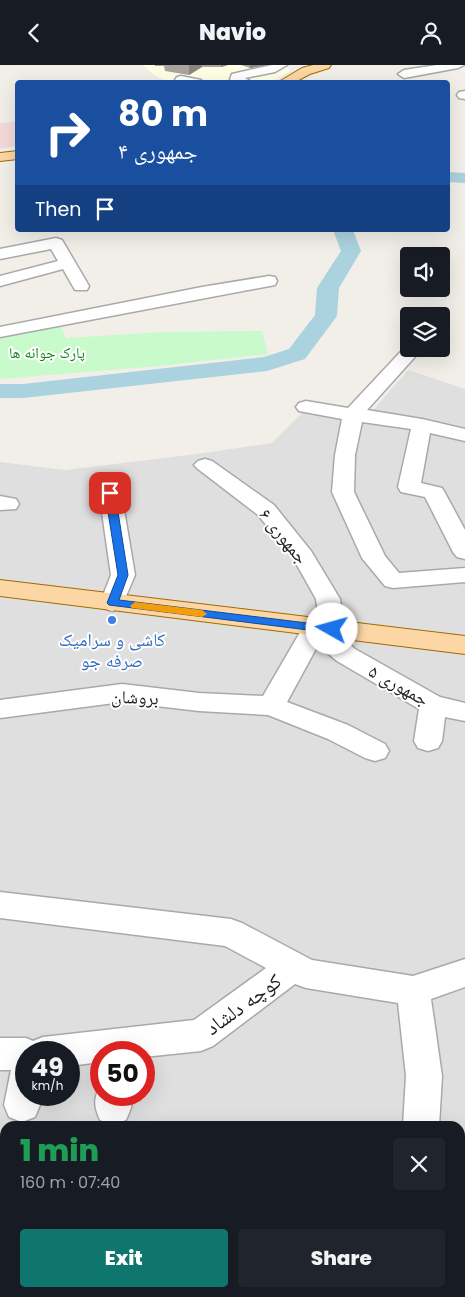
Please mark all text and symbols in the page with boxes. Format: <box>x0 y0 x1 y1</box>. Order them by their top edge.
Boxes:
text: Navio <box>199 17 266 48</box>
icon: back <box>20 19 48 47</box>
icon: person <box>417 19 445 47</box>
text: 80 m <box>118 89 208 138</box>
icon: right <box>35 100 100 165</box>
text: جمهوری ۴ <box>118 136 198 167</box>
icon: arrive <box>91 195 119 223</box>
text: Then <box>35 196 81 223</box>
map controls <box>400 247 450 357</box>
button: sound <box>400 247 450 297</box>
button: layers <box>400 307 450 357</box>
park label: پارک جوانه ها <box>9 342 85 363</box>
pin <box>89 472 131 514</box>
icon: arrive <box>96 479 124 507</box>
street label: جمهوری ۶ <box>254 503 314 569</box>
position arrow <box>305 602 357 654</box>
marker: کاشی و سرامیک صرفه جو <box>106 614 118 626</box>
place label: کاشی و سرامیک صرفه جو <box>59 627 166 673</box>
street label: جمهوری ۵ <box>364 658 434 712</box>
street label: بروشان <box>111 684 159 710</box>
street label: کوچه دلشاد <box>199 966 287 1042</box>
speed limit sign: 50 <box>90 1041 155 1106</box>
text: 49 <box>31 1050 64 1085</box>
text: km/h <box>32 1077 63 1094</box>
text: 1 min <box>20 1129 99 1172</box>
button: close <box>393 1138 445 1190</box>
text: 160 m · 07:40 <box>20 1171 120 1194</box>
button: Exit <box>20 1229 228 1287</box>
button: Share <box>238 1229 445 1287</box>

